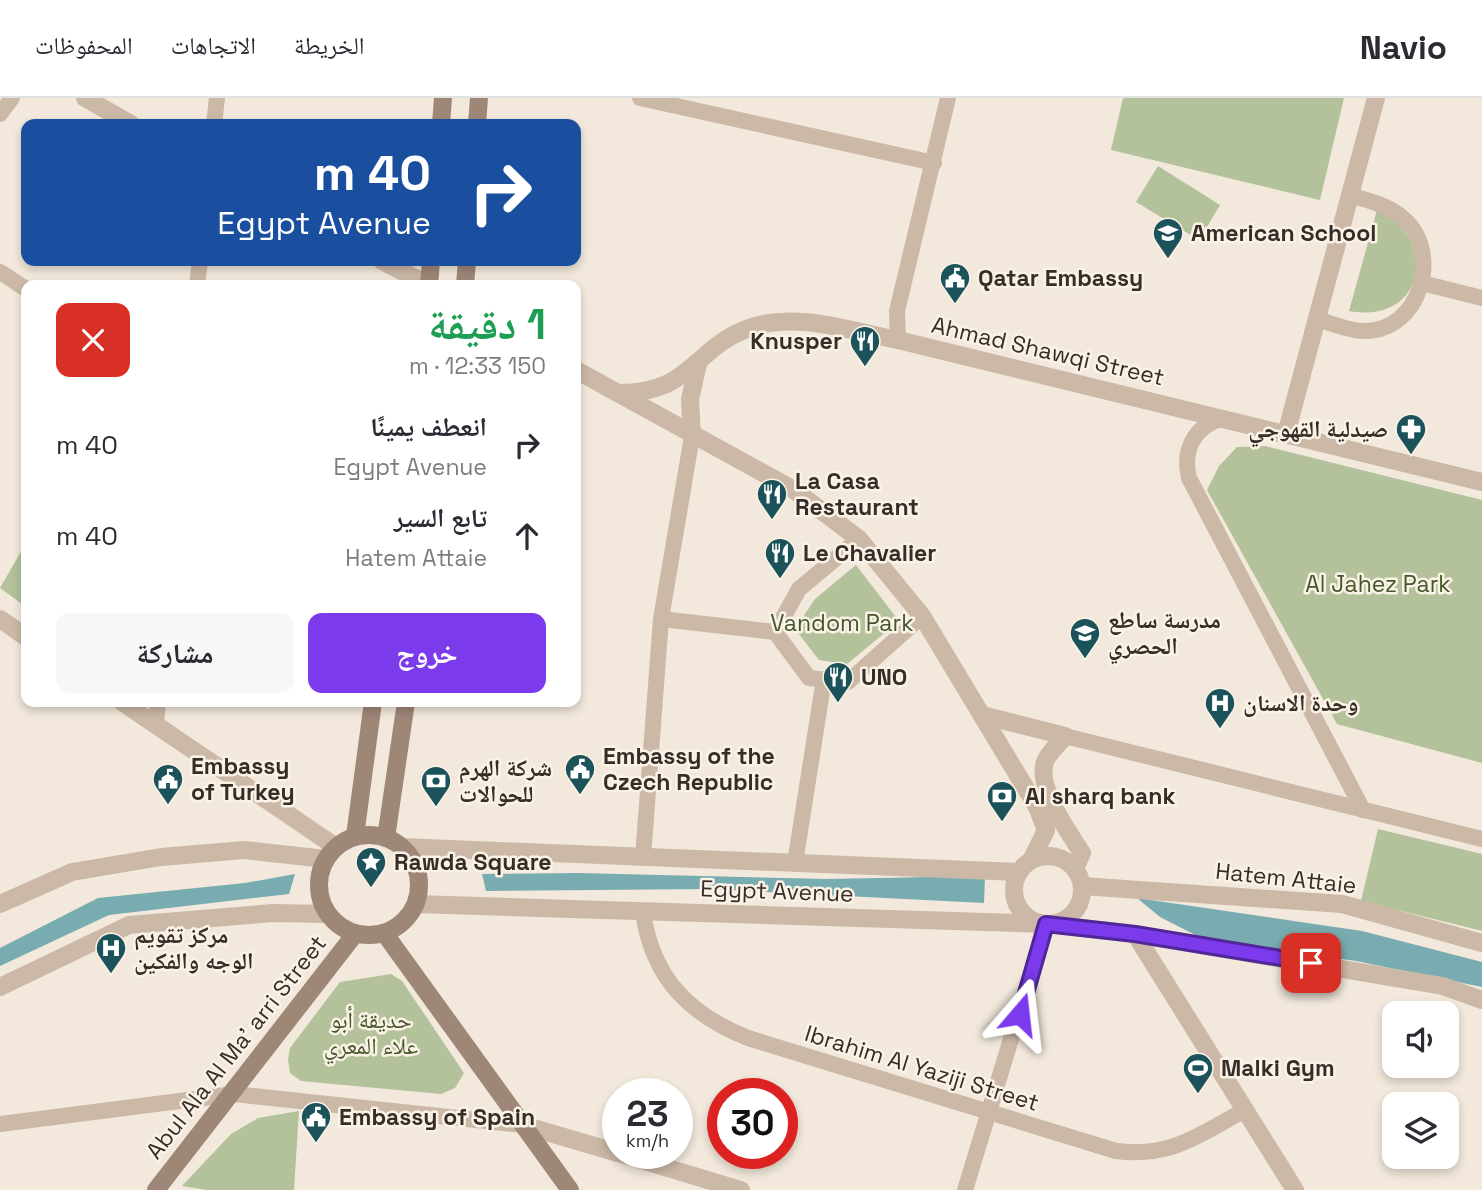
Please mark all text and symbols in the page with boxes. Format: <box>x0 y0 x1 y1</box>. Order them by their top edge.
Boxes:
text: Navio <box>1360 27 1447 69</box>
text: المحفوظات <box>35 30 133 61</box>
text: الاتجاهات <box>171 30 256 61</box>
text: الخريطة <box>294 30 365 61</box>
text: 40 m <box>314 142 431 204</box>
icon: right <box>455 147 546 238</box>
text: Egypt Avenue <box>217 203 431 243</box>
school or university icon: American School <box>1151 216 1185 260</box>
place label: American School <box>1191 218 1376 248</box>
public building icon: Qatar Embassy <box>938 261 972 305</box>
place label: Qatar Embassy <box>978 263 1143 293</box>
text: 1 دقيقة <box>428 298 546 351</box>
button: close <box>56 303 130 377</box>
street label: Ahmad Shawqi Street <box>929 310 1167 392</box>
restaurant icon: Knusper <box>848 324 882 368</box>
place label: Knusper <box>750 326 842 356</box>
text: 150 m · 12:33 <box>409 351 546 381</box>
text: انعطف يمينًا <box>370 410 487 444</box>
pharmacy icon: صيدلية القهوجي <box>1394 412 1428 456</box>
place label: صيدلية القهوجي <box>1248 414 1388 448</box>
icon: right <box>508 426 546 464</box>
text: 40 m <box>56 428 118 462</box>
text: Egypt Avenue <box>333 452 487 482</box>
place label: La Casa Restaurant <box>795 466 919 522</box>
restaurant icon: La Casa Restaurant <box>755 477 789 521</box>
text: تابع السير <box>394 501 487 535</box>
icon: ahead <box>508 517 546 555</box>
text: 40 m <box>56 519 118 553</box>
restaurant icon: Le Chavalier <box>763 536 797 580</box>
place label: Le Chavalier <box>803 538 936 568</box>
text: Hatem Attaie <box>345 543 487 573</box>
park label: Al Jahez Park <box>1305 569 1451 599</box>
place label: مدرسة ساطع الحصري <box>1108 605 1221 665</box>
park label: Vandom Park <box>770 608 914 638</box>
button: مشاركة <box>56 613 294 693</box>
button: خروج <box>308 613 546 693</box>
school or university icon: مدرسة ساطع الحصري <box>1068 616 1102 660</box>
restaurant icon: UNO <box>821 660 855 704</box>
place label: UNO <box>861 662 907 692</box>
hospital icon: وحدة الاسنان <box>1203 686 1237 730</box>
place label: وحدة الاسنان <box>1243 688 1359 718</box>
place label: Embassy of the Czech Republic <box>603 741 775 797</box>
place label: Embassy of Turkey <box>191 751 295 807</box>
public building icon: Embassy of the Czech Republic <box>563 752 597 796</box>
place label: شركة الهرم للحوالات <box>459 753 552 809</box>
public building icon: Embassy of Turkey <box>151 762 185 806</box>
bank icon: شركة الهرم للحوالات <box>419 764 453 808</box>
bank icon: Al sharq bank <box>985 779 1019 823</box>
place label: Al sharq bank <box>1025 781 1175 811</box>
place icon: Rawda Square <box>354 845 388 889</box>
place label: Rawda Square <box>394 847 552 877</box>
street label: Hatem Attaie <box>1214 856 1358 900</box>
street label: Egypt Avenue <box>700 873 854 909</box>
place label: مركز تقويم الوجه والفكين <box>134 920 253 976</box>
street label: Abul Ala Al Ma' arri Street <box>139 929 333 1165</box>
hospital icon: مركز تقويم الوجه والفكين <box>94 931 128 975</box>
pin <box>1281 933 1341 993</box>
icon: arrive <box>1292 944 1330 982</box>
position arrow <box>983 977 1057 1051</box>
map controls <box>1382 1001 1459 1169</box>
button: sound <box>1382 1001 1459 1078</box>
park label: حديقة أبو علاء المعري <box>324 1005 419 1065</box>
street label: Ibrahim Al Yaziji Street <box>801 1018 1043 1118</box>
sports icon: Malki Gym <box>1181 1051 1215 1095</box>
place label: Malki Gym <box>1221 1053 1335 1083</box>
speed limit sign: 30 <box>707 1078 798 1169</box>
text: 23 <box>626 1092 669 1136</box>
button: layers <box>1382 1092 1459 1169</box>
public building icon: Embassy of Spain <box>299 1100 333 1144</box>
place label: Embassy of Spain <box>339 1102 535 1132</box>
text: km/h <box>626 1129 669 1152</box>

